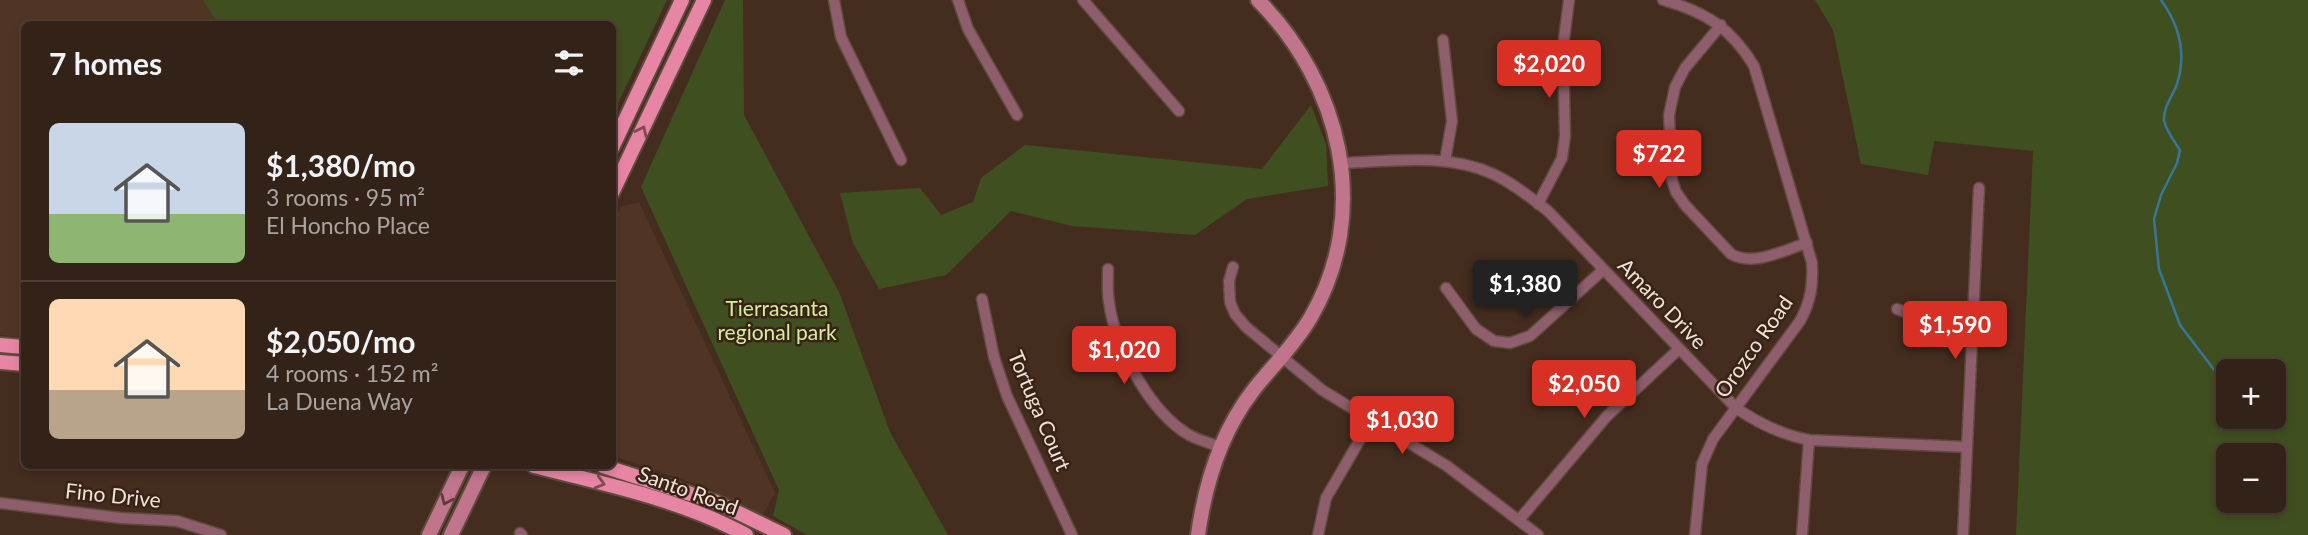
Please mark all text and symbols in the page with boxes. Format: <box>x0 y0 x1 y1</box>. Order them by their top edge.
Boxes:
pin: $2,020 <box>1492 41 1606 100</box>
icon: filters <box>550 44 588 82</box>
text: 7 homes <box>49 45 162 81</box>
text: $2,020 <box>1513 49 1585 77</box>
one-way arrow <box>633 126 647 139</box>
pin: $722 <box>1618 130 1700 190</box>
text: $722 <box>1632 139 1686 167</box>
text: $1,380/mo <box>266 147 415 183</box>
icon: home <box>105 151 189 235</box>
text: 3 rooms · 95 m² <box>266 183 425 211</box>
text: El Honcho Place <box>266 211 430 239</box>
street label: Amaro Drive <box>1614 252 1713 354</box>
pin: $1,380 <box>1468 260 1582 320</box>
text: $1,380 <box>1489 269 1561 297</box>
street label: Orozco Road <box>1709 290 1797 402</box>
park label: Tierrasanta regional park <box>717 295 837 344</box>
pin: $1,590 <box>1898 302 2012 361</box>
text: $1,590 <box>1919 310 1991 338</box>
text: $2,050/mo <box>266 323 415 359</box>
pin: $1,020 <box>1067 326 1181 386</box>
icon: home <box>105 327 189 411</box>
text: $1,020 <box>1088 335 1160 363</box>
street label: Tortuga Court <box>1004 347 1077 475</box>
text: 4 rooms · 152 m² <box>266 359 438 387</box>
map controls <box>2216 359 2286 513</box>
button: + <box>2216 359 2286 429</box>
pin: $2,050 <box>1527 360 1641 420</box>
text: $2,050 <box>1548 369 1620 397</box>
text: La Duena Way <box>266 387 413 415</box>
pin: $1,030 <box>1345 396 1459 456</box>
text: $1,030 <box>1366 405 1438 433</box>
button: − <box>2216 443 2286 513</box>
street label: Santo Road <box>635 460 742 519</box>
one-way arrow <box>594 475 606 490</box>
street label: Fino Drive <box>64 477 162 512</box>
one-way arrow <box>440 493 454 506</box>

